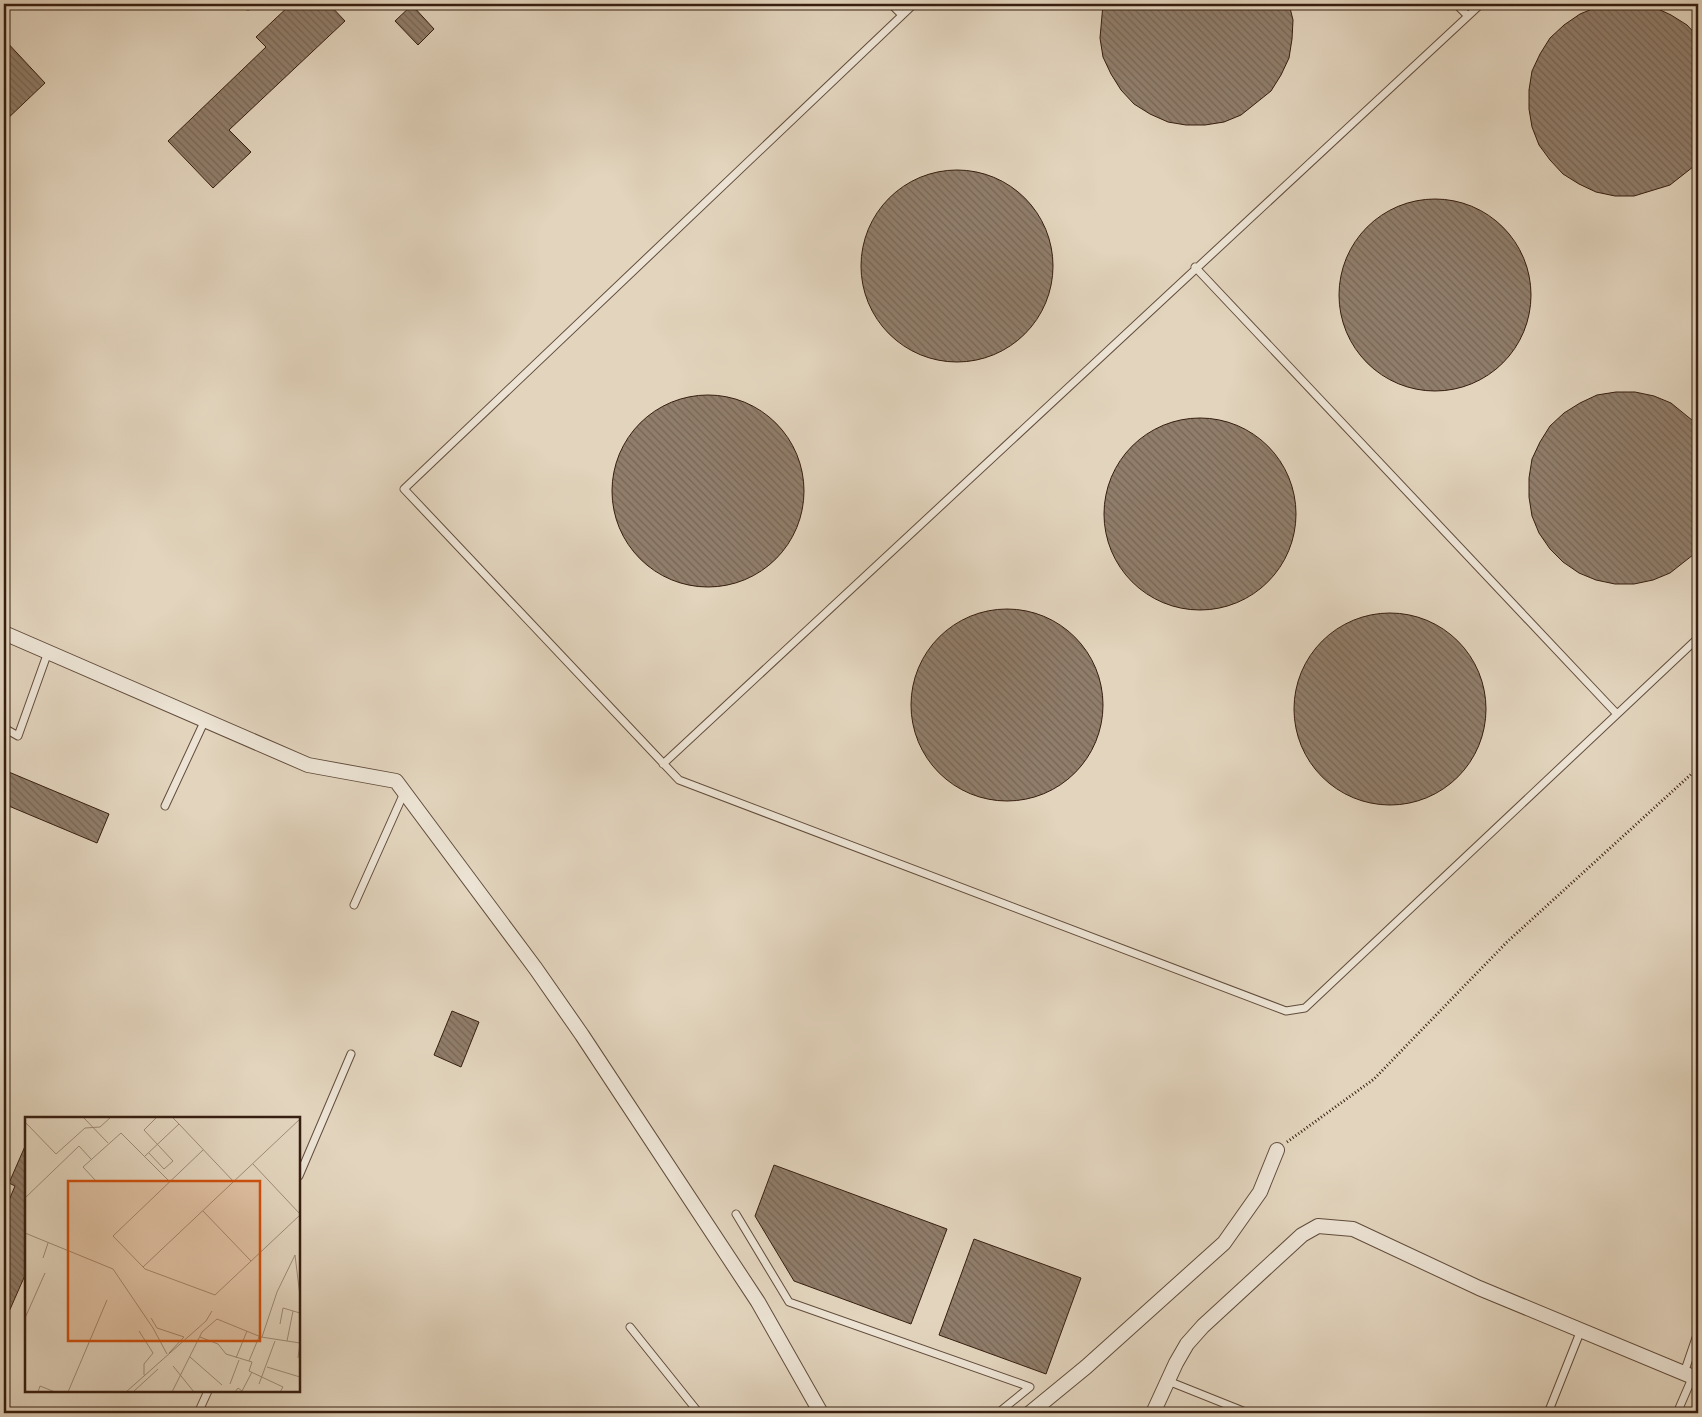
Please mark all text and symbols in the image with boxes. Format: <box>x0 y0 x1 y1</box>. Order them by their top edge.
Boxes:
inset map <box>25 1117 300 1392</box>

